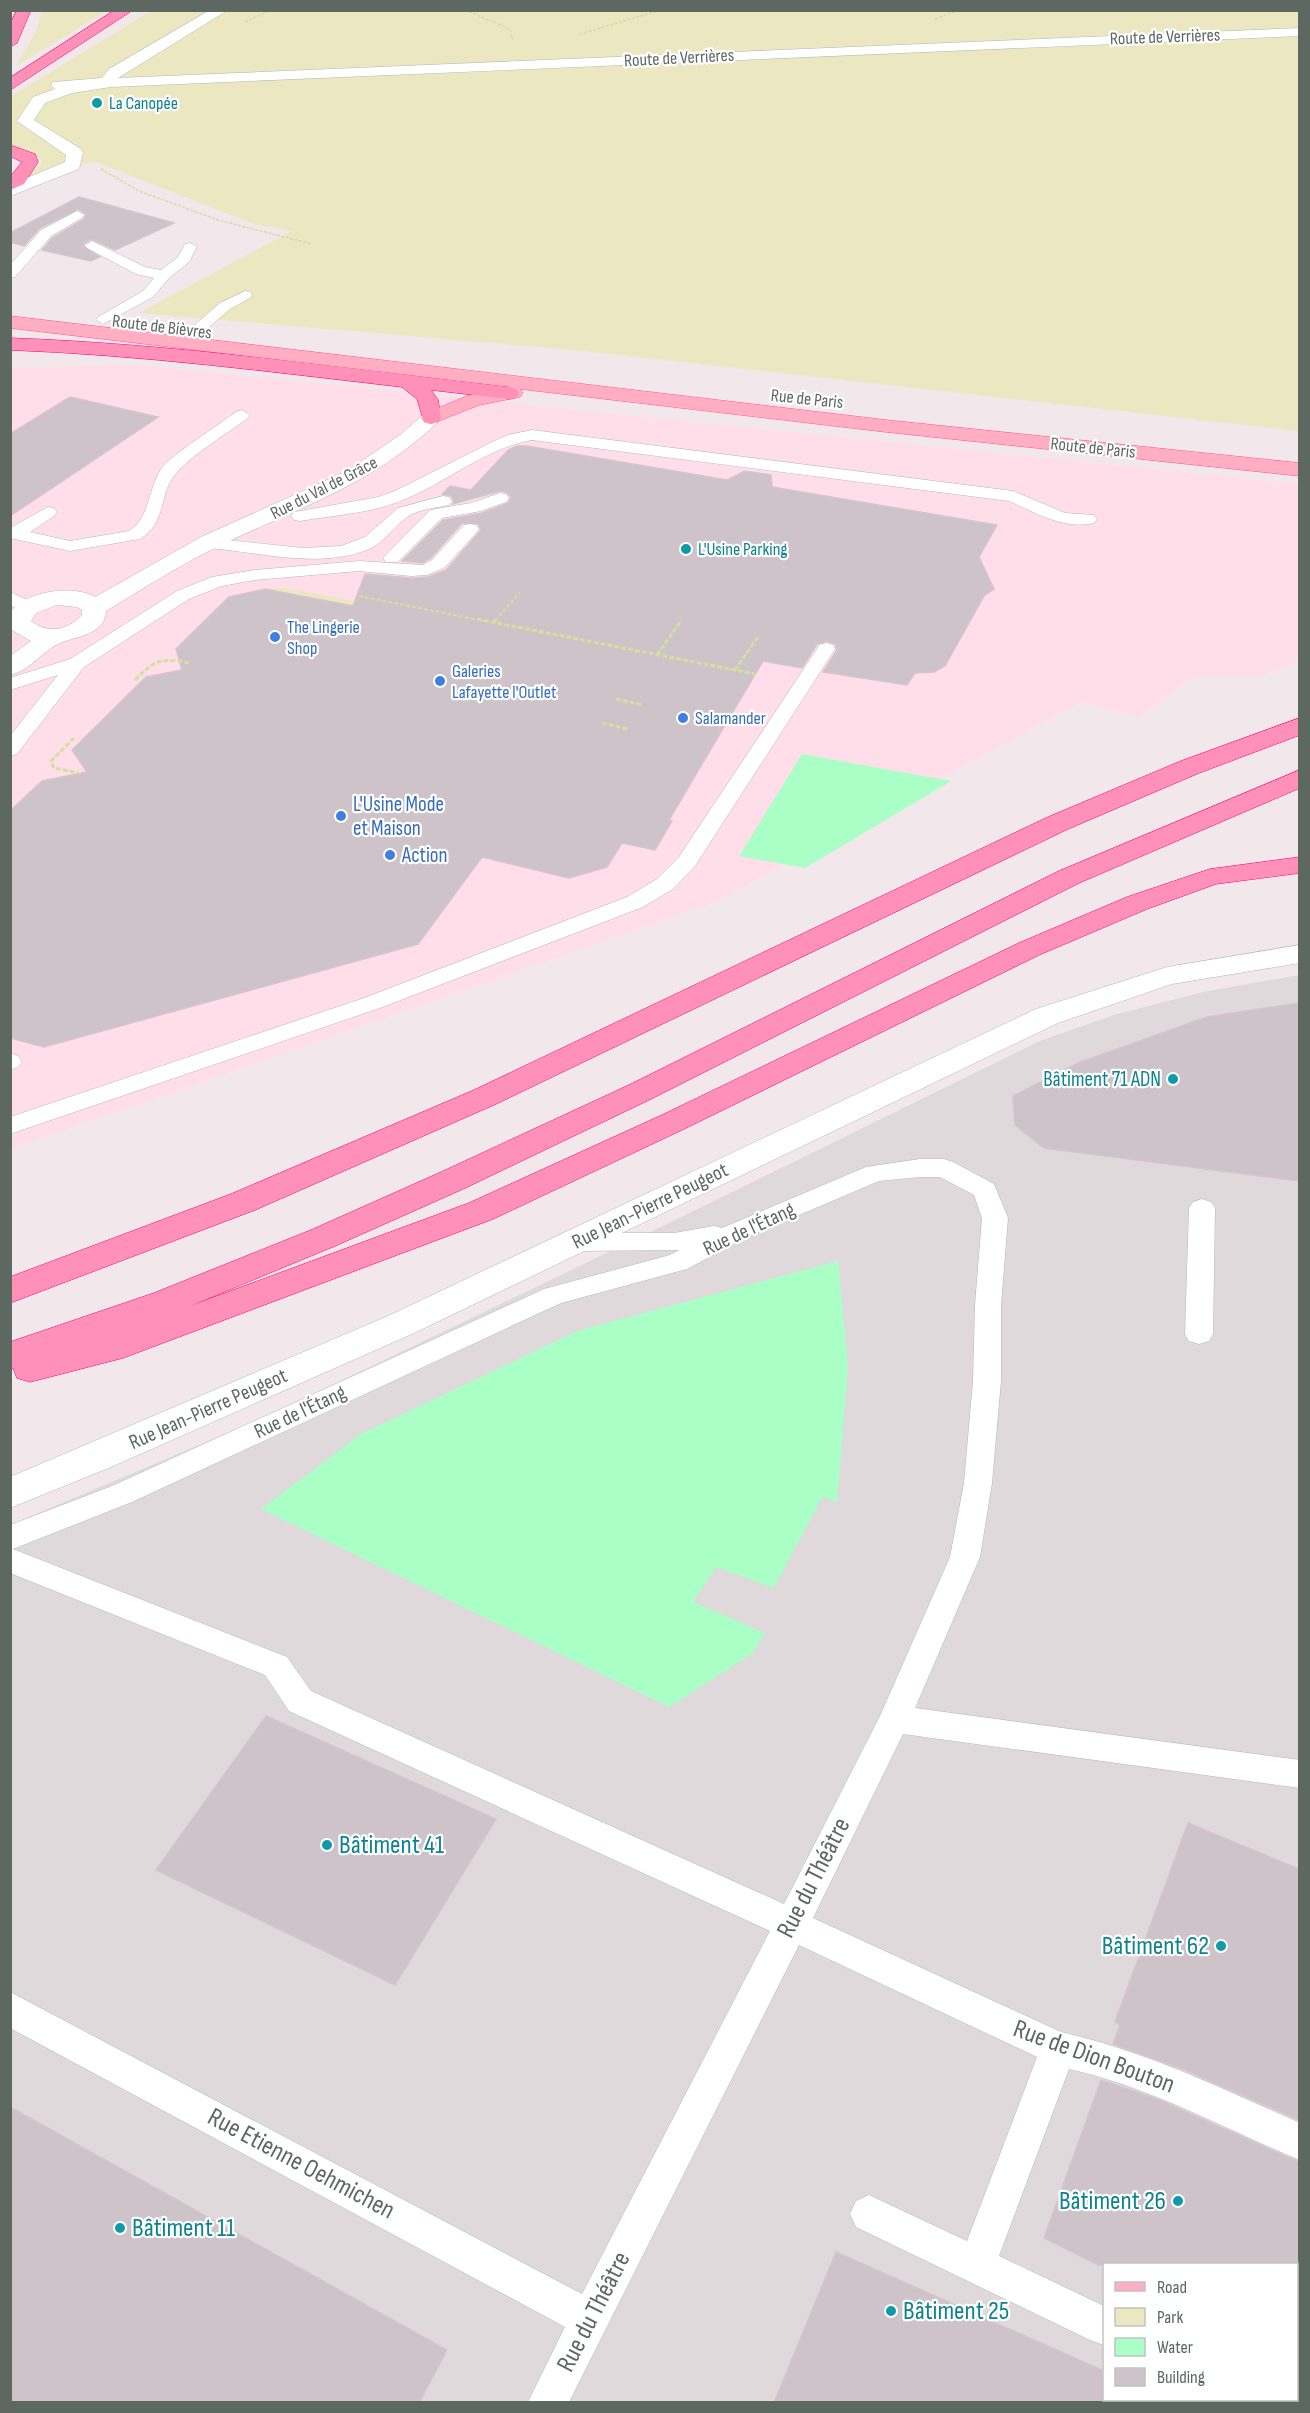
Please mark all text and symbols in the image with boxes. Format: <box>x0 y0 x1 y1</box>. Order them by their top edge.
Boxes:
street label: Route de Verrières <box>1109 25 1221 49</box>
street label: Route de Verrières <box>623 45 735 71</box>
place label: La Canopée <box>109 93 178 114</box>
marker: La Canopée <box>90 96 104 110</box>
street label: Route de Bièvres <box>111 310 213 344</box>
street label: Rue de Paris <box>770 385 844 413</box>
street label: Route de Paris <box>1049 433 1137 463</box>
street label: Rue du Val de Grâce <box>267 452 381 524</box>
place label: L'Usine Parking <box>698 539 788 560</box>
marker: L'Usine Parking <box>679 542 693 556</box>
place label: The Lingerie Shop <box>287 617 360 659</box>
marker: The Lingerie Shop <box>268 630 282 644</box>
place label: Galeries Lafayette l'Outlet <box>452 661 557 703</box>
marker: Galeries Lafayette l'Outlet <box>433 674 447 688</box>
place label: Salamander <box>695 708 766 729</box>
marker: Salamander <box>676 711 690 725</box>
place label: L'Usine Mode et Maison <box>353 792 444 841</box>
marker: L'Usine Mode et Maison <box>334 809 348 823</box>
place label: Action <box>401 843 448 868</box>
marker: Action <box>383 848 397 862</box>
place label: Bâtiment 71 ADN <box>1043 1067 1161 1092</box>
marker: Bâtiment 71 ADN <box>1166 1072 1180 1086</box>
street label: Rue Jean-Pierre Peugeot <box>568 1157 732 1255</box>
street label: Rue de l'Étang <box>699 1197 799 1261</box>
street label: Rue Jean-Pierre Peugeot <box>125 1363 291 1455</box>
street label: Rue de l'Étang <box>250 1380 350 1444</box>
street label: Rue du Théâtre <box>771 1813 857 1943</box>
place label: Bâtiment 41 <box>339 1830 444 1861</box>
marker: Bâtiment 41 <box>320 1838 334 1852</box>
place label: Bâtiment 62 <box>1102 1931 1209 1962</box>
marker: Bâtiment 62 <box>1214 1939 1228 1953</box>
street label: Rue de Dion Bouton <box>1009 2013 1179 2101</box>
street label: Rue Etienne Oehmichen <box>202 2102 400 2226</box>
place label: Bâtiment 26 <box>1059 2186 1166 2217</box>
marker: Bâtiment 26 <box>1171 2194 1185 2208</box>
place label: Bâtiment 11 <box>132 2213 235 2244</box>
marker: Bâtiment 11 <box>113 2221 127 2235</box>
street label: Rue du Théâtre <box>551 2247 637 2377</box>
legend <box>1103 2263 1298 2401</box>
text: Road <box>1157 2277 1187 2298</box>
place label: Bâtiment 25 <box>903 2296 1009 2327</box>
marker: Bâtiment 25 <box>884 2304 898 2318</box>
text: Park <box>1157 2307 1183 2328</box>
text: Water <box>1157 2337 1193 2358</box>
text: Building <box>1157 2367 1205 2388</box>

